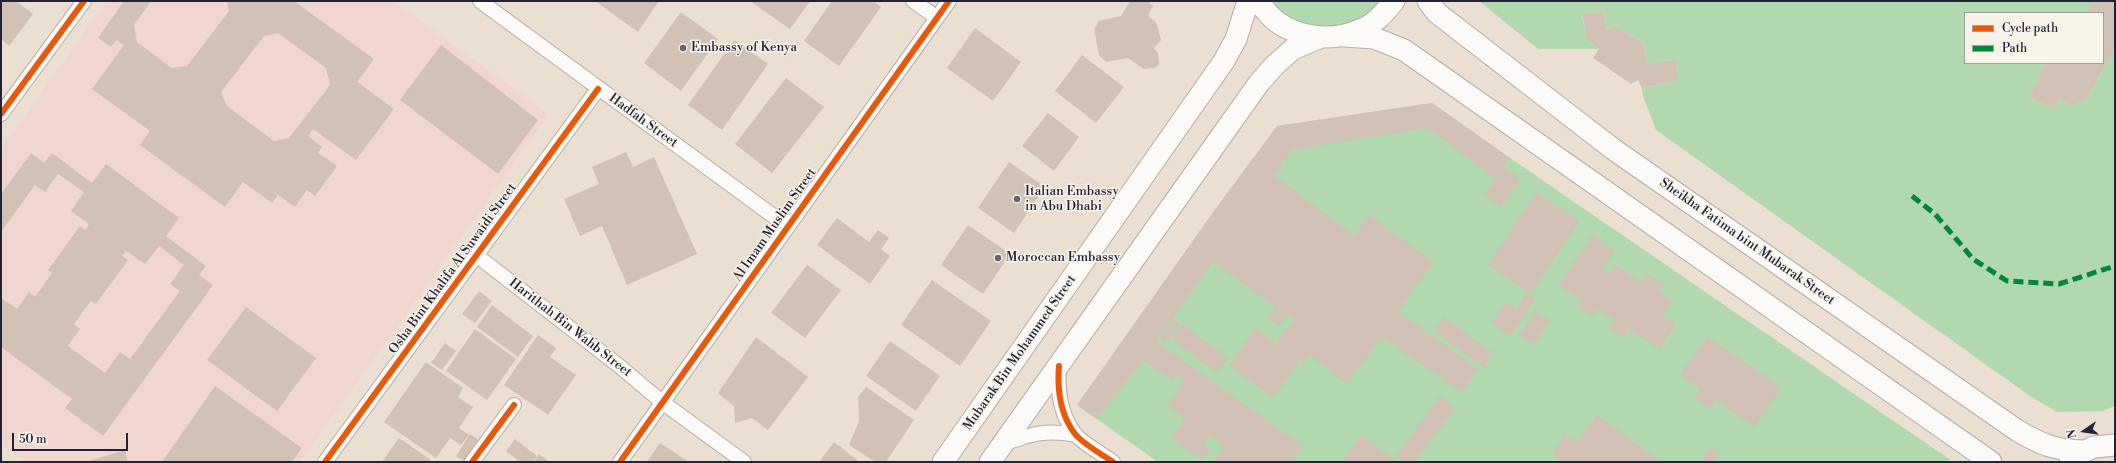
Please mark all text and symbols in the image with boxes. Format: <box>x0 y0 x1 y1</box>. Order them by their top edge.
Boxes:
legend <box>1964 12 2104 64</box>
text: Cycle path <box>2002 21 2058 36</box>
place label: Embassy of Kenya <box>691 40 797 56</box>
text: Path <box>2002 41 2027 56</box>
marker: Embassy of Kenya <box>678 43 688 53</box>
street label: Hadfah Street <box>605 91 681 151</box>
street label: Al Imam Muslim Street <box>730 165 820 285</box>
street label: Sheikha Fatima bint Mubarak Street <box>1656 175 1838 309</box>
street label: Osha Bint Khalifa Al Suwaidi Street <box>386 181 520 357</box>
place label: Italian Embassy in Abu Dhabi <box>1025 184 1119 215</box>
marker: Italian Embassy in Abu Dhabi <box>1012 194 1022 204</box>
place label: Moroccan Embassy <box>1006 250 1120 266</box>
marker: Moroccan Embassy <box>993 253 1003 263</box>
street label: Mubarak Bin Mohammed Street <box>960 272 1080 434</box>
street label: Harithah Bin Wahb Street <box>506 275 634 381</box>
north arrow <box>2064 411 2104 451</box>
scale bar <box>14 425 130 451</box>
text: N <box>2065 428 2080 440</box>
text: 50 m <box>19 432 47 447</box>

